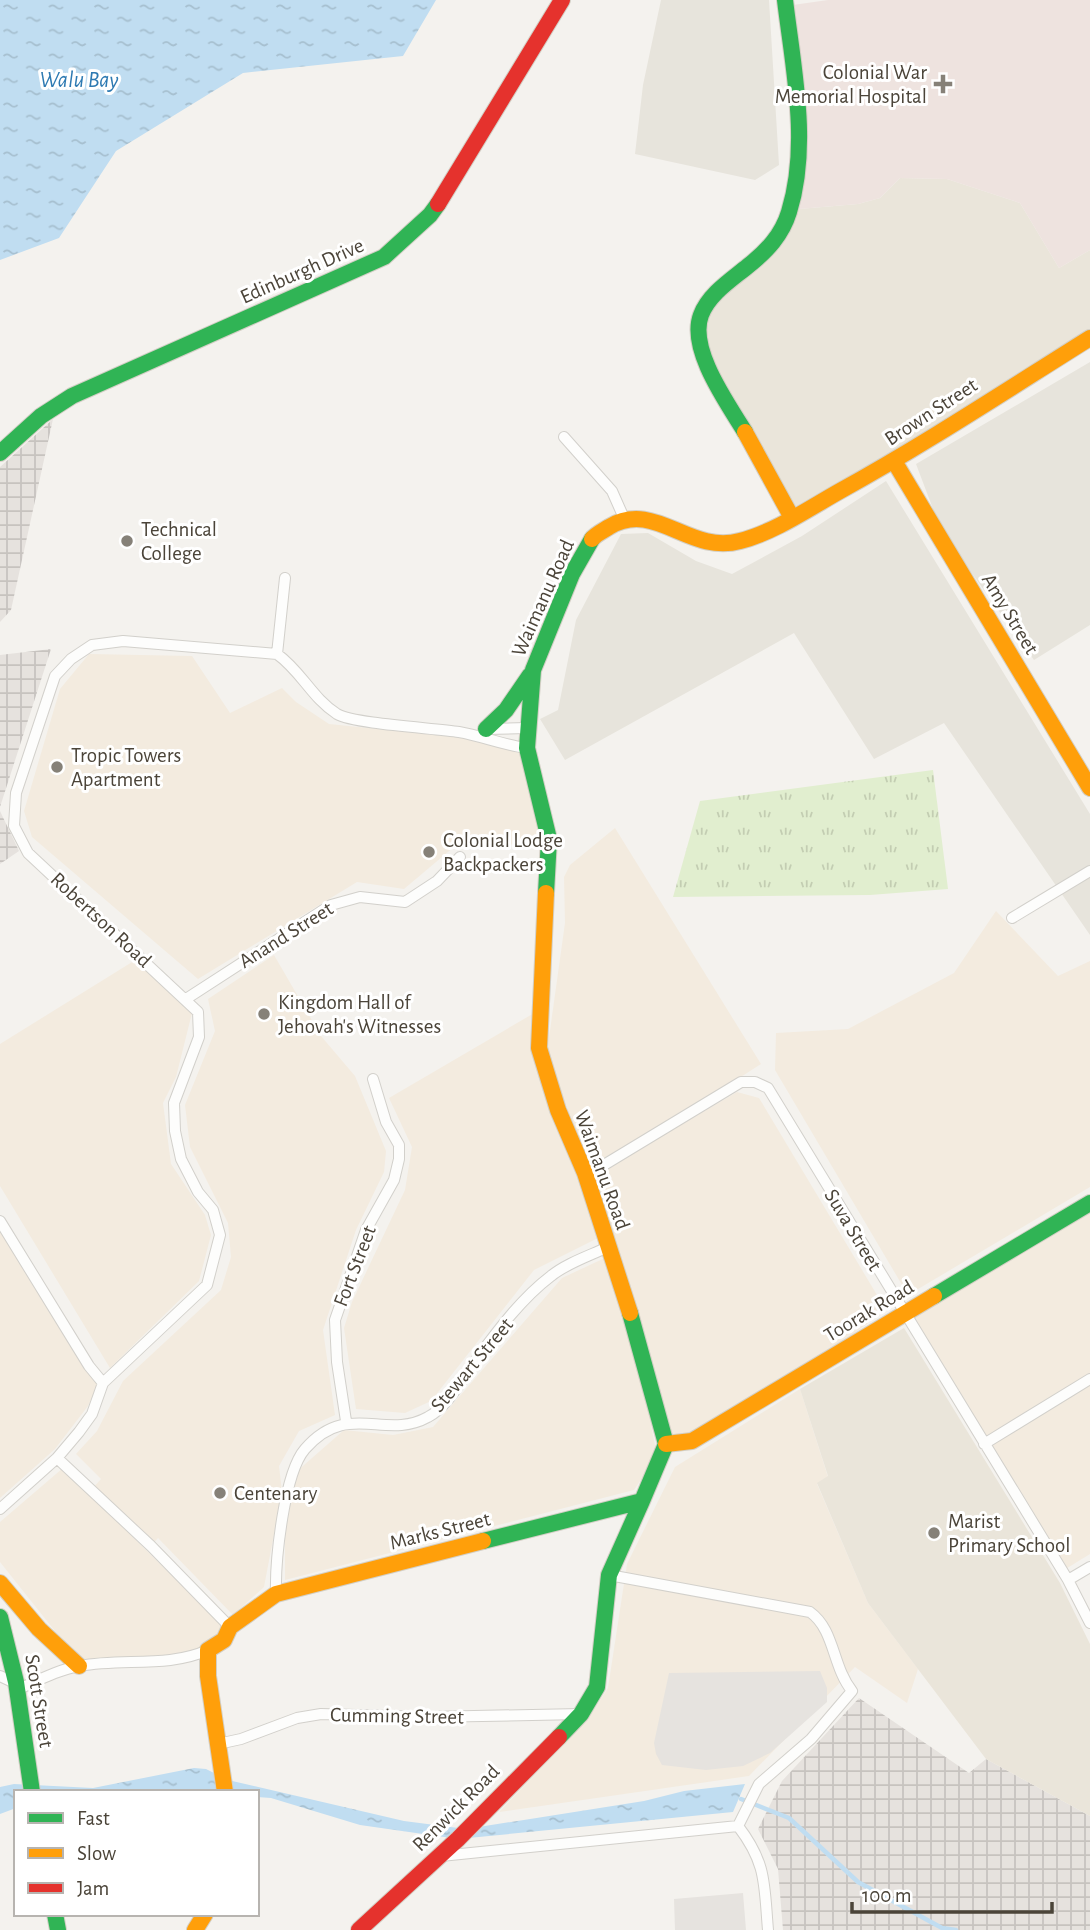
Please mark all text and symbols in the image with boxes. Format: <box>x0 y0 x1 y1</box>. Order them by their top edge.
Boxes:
place label: Colonial War Memorial Hospital <box>775 62 927 107</box>
water label: Walu Bay <box>40 69 119 92</box>
marker: Colonial War Memorial Hospital <box>933 74 953 94</box>
street label: Edinburgh Drive <box>237 234 367 308</box>
street label: Brown Street <box>881 374 981 450</box>
place label: Technical College <box>141 519 217 564</box>
marker: Technical College <box>119 533 135 549</box>
street label: Waimanu Road <box>508 536 578 660</box>
street label: Amy Street <box>978 570 1042 658</box>
place label: Tropic Towers Apartment <box>71 745 181 790</box>
marker: Tropic Towers Apartment <box>49 759 65 775</box>
place label: Colonial Lodge Backpackers <box>443 830 563 875</box>
marker: Colonial Lodge Backpackers <box>421 844 437 860</box>
street label: Robertson Road <box>47 868 155 972</box>
street label: Anand Street <box>235 898 337 972</box>
place label: Kingdom Hall of Jehovah's Witnesses <box>278 992 441 1037</box>
marker: Kingdom Hall of Jehovah's Witnesses <box>256 1006 272 1022</box>
street label: Waimanu Road <box>571 1107 633 1233</box>
street label: Suva Street <box>820 1185 886 1275</box>
street label: Fort Street <box>330 1222 380 1309</box>
street label: Toorak Road <box>821 1276 918 1346</box>
street label: Stewart Street <box>427 1314 517 1416</box>
place label: Centenary <box>234 1483 317 1504</box>
marker: Centenary <box>212 1485 228 1501</box>
street label: Marks Street <box>388 1508 493 1554</box>
place label: Marist Primary School <box>948 1511 1071 1556</box>
marker: Marist Primary School <box>926 1525 942 1541</box>
street label: Scott Street <box>21 1653 57 1749</box>
street label: Cumming Street <box>330 1704 464 1728</box>
street label: Renwick Road <box>409 1760 504 1855</box>
legend <box>14 1790 259 1916</box>
text: Fast <box>77 1808 110 1829</box>
text: Slow <box>77 1843 116 1864</box>
scale bar <box>852 1870 1052 1914</box>
text: Jam <box>77 1878 109 1899</box>
text: 100 m <box>862 1885 912 1906</box>

